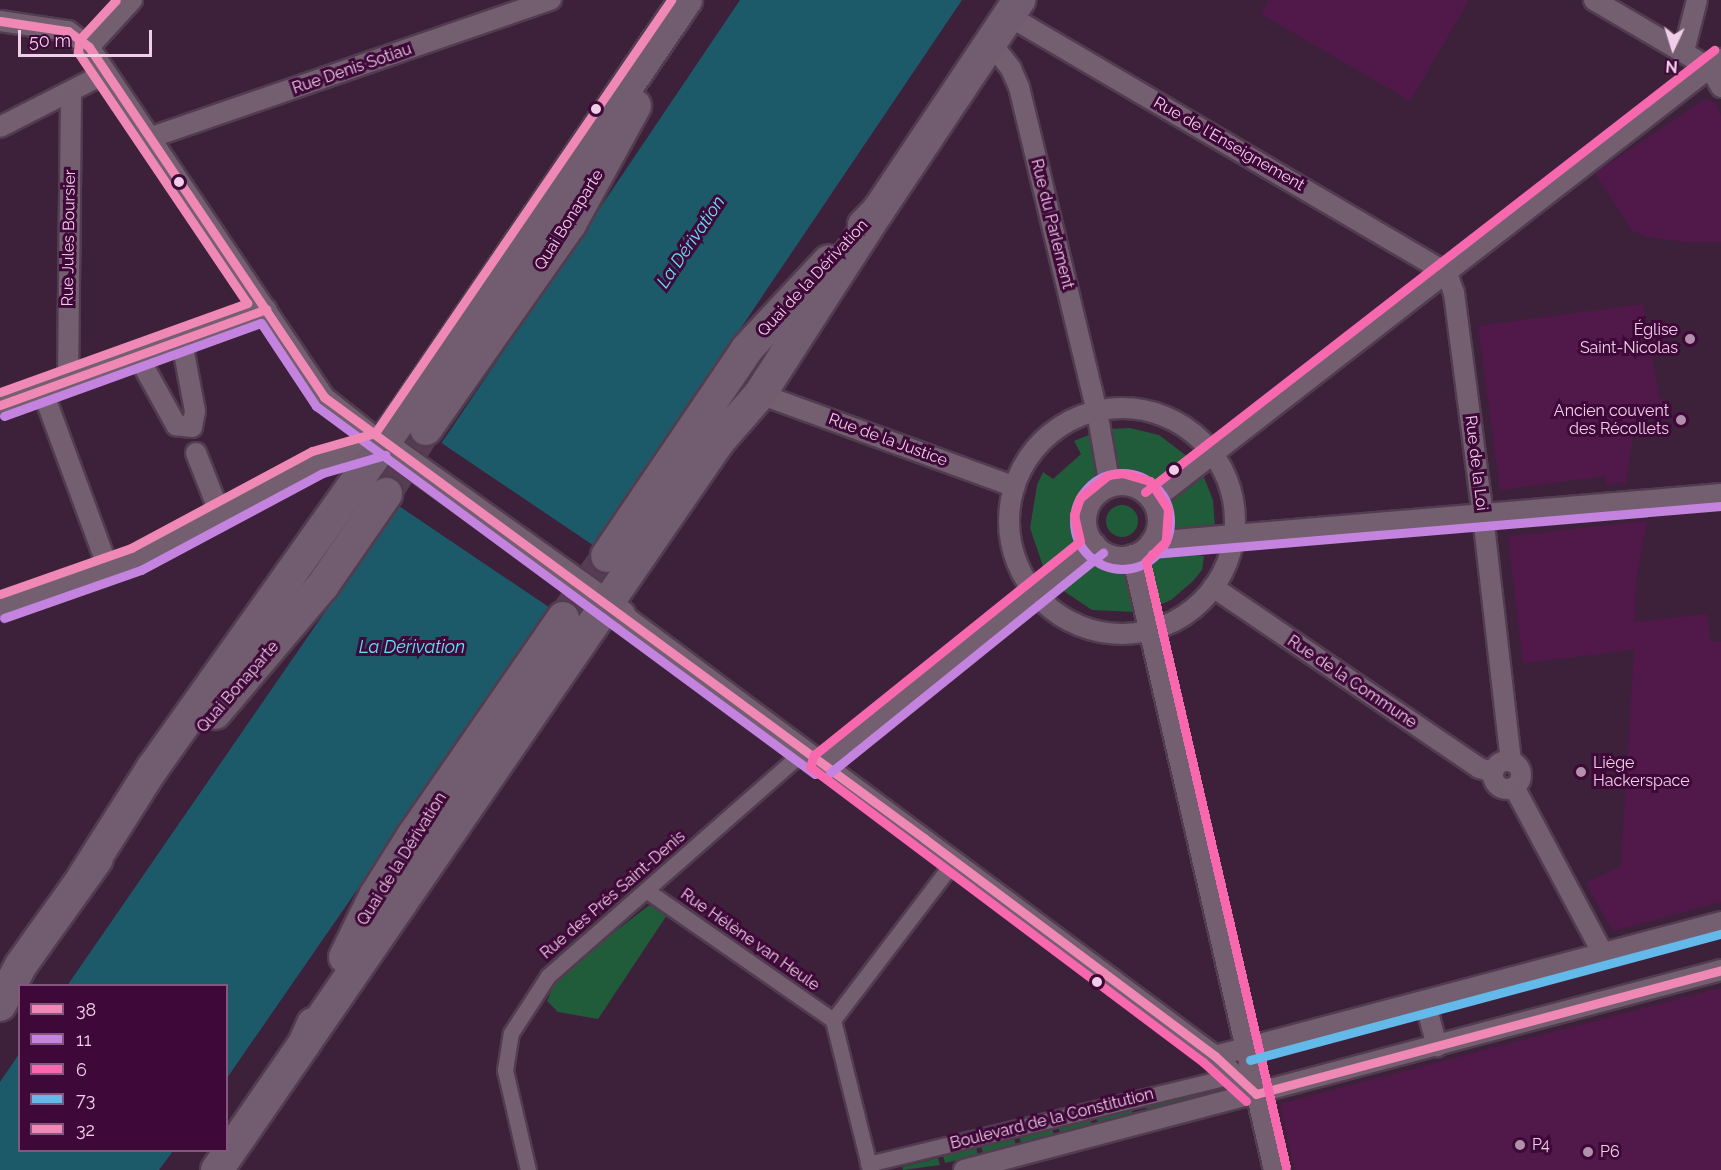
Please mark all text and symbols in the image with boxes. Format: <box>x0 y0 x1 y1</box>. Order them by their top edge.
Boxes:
scale bar <box>21 18 154 56</box>
north arrow <box>1643 18 1703 78</box>
text: 50 m <box>29 30 71 51</box>
street label: Rue Denis Sotiau <box>290 40 414 98</box>
text: N <box>1665 57 1678 76</box>
street label: Rue de l'Enseignement <box>1150 93 1308 195</box>
unlabelled marker <box>590 103 602 115</box>
street label: Rue du Parlement <box>1027 157 1077 291</box>
street label: Quai Bonaparte <box>530 166 608 274</box>
street label: Rue Jules Boursier <box>58 169 80 307</box>
unlabelled marker <box>173 176 185 188</box>
water label: La Dérivation <box>652 192 730 292</box>
street label: Quai de la Dérivation <box>754 216 872 340</box>
place label: Église Saint-Nicolas <box>1580 320 1678 358</box>
marker: Église Saint-Nicolas <box>1683 332 1697 346</box>
place label: Ancien couvent des Récollets <box>1554 401 1669 439</box>
street label: Rue de la Justice <box>826 409 950 471</box>
marker: Ancien couvent des Récollets <box>1674 413 1688 427</box>
street label: Rue de la Loi <box>1461 414 1491 512</box>
unlabelled marker <box>1168 464 1180 476</box>
street label: Rue de la Commune <box>1284 632 1420 732</box>
water label: La Dérivation <box>359 636 465 658</box>
street label: Quai Bonaparte <box>193 637 283 737</box>
place label: Liège Hackerspace <box>1593 753 1690 791</box>
marker: Liège Hackerspace <box>1574 765 1588 779</box>
street label: Quai de la Dérivation <box>353 789 451 929</box>
street label: Rue des Prés Saint-Denis <box>537 827 689 963</box>
street label: Rue Hélène van Heule <box>677 885 823 995</box>
unlabelled marker <box>1091 976 1103 988</box>
legend <box>18 984 228 1152</box>
text: 38 <box>76 999 96 1020</box>
text: 11 <box>76 1029 91 1050</box>
text: 6 <box>76 1059 87 1080</box>
street label: Boulevard de la Constitution <box>948 1084 1156 1154</box>
text: 73 <box>76 1089 95 1110</box>
text: 32 <box>76 1119 95 1140</box>
place label: P4 <box>1532 1135 1550 1155</box>
marker: P4 <box>1513 1138 1527 1152</box>
place label: P6 <box>1600 1142 1620 1162</box>
marker: P6 <box>1581 1145 1595 1159</box>

